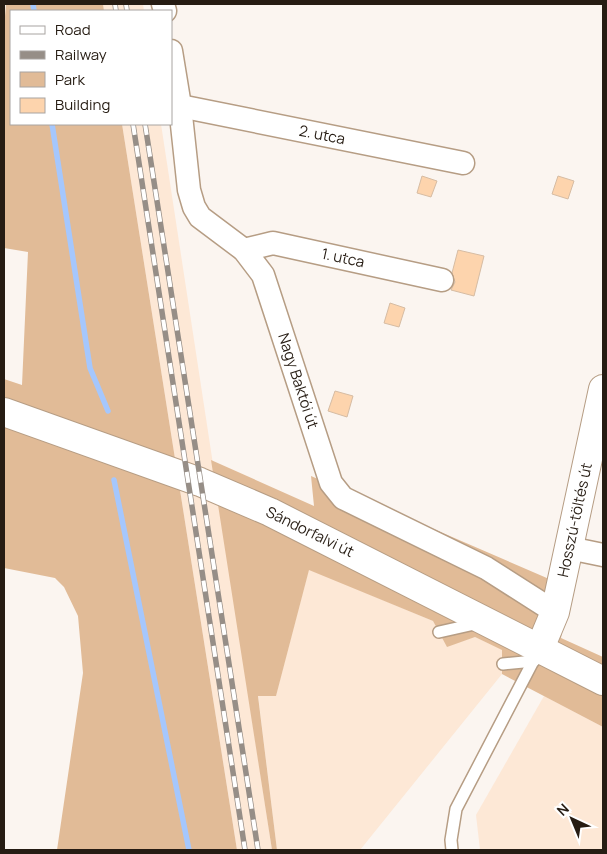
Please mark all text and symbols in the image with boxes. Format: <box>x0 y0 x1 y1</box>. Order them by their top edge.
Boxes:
legend <box>10 10 172 125</box>
text: Road <box>55 19 91 40</box>
text: Railway <box>55 44 107 65</box>
text: Park <box>55 69 85 90</box>
text: Building <box>55 94 110 115</box>
street label: 2. utca <box>297 120 347 149</box>
street label: 1. utca <box>320 243 366 272</box>
street label: Nagy Baktói út <box>273 330 324 431</box>
street label: Hosszú-töltés út <box>552 461 597 579</box>
street label: Sándorfalvi út <box>263 501 358 562</box>
north arrow <box>547 794 597 844</box>
text: N <box>552 799 573 820</box>

